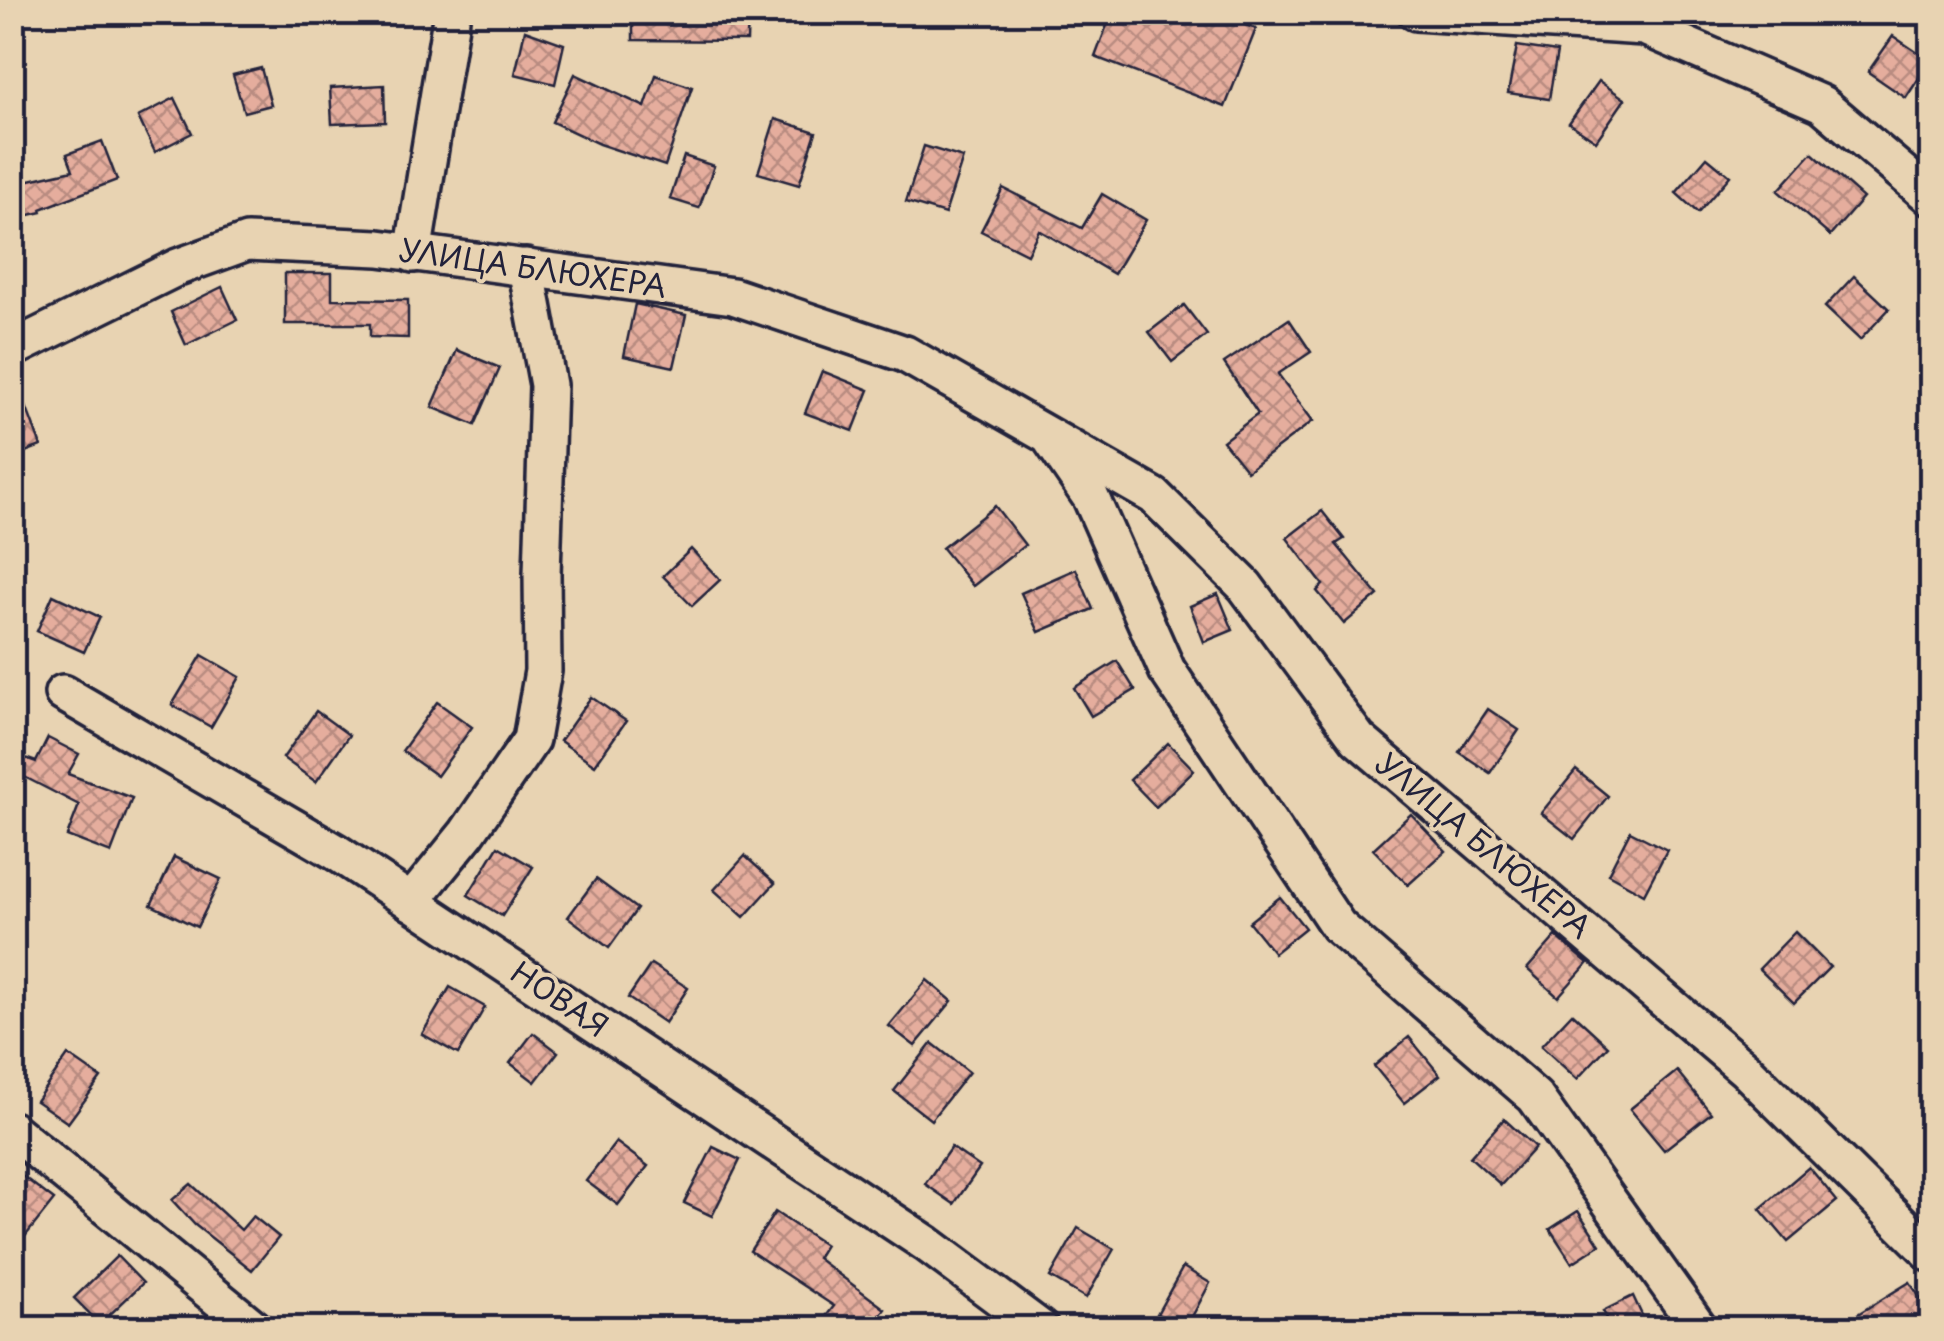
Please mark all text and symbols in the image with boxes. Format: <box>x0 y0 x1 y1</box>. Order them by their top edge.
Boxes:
street label: УЛИЦА БЛЮХЕРА <box>397 226 670 308</box>
street label: УЛИЦА БЛЮХЕРА <box>1367 740 1602 948</box>
street label: НОВАЯ <box>503 949 618 1047</box>

